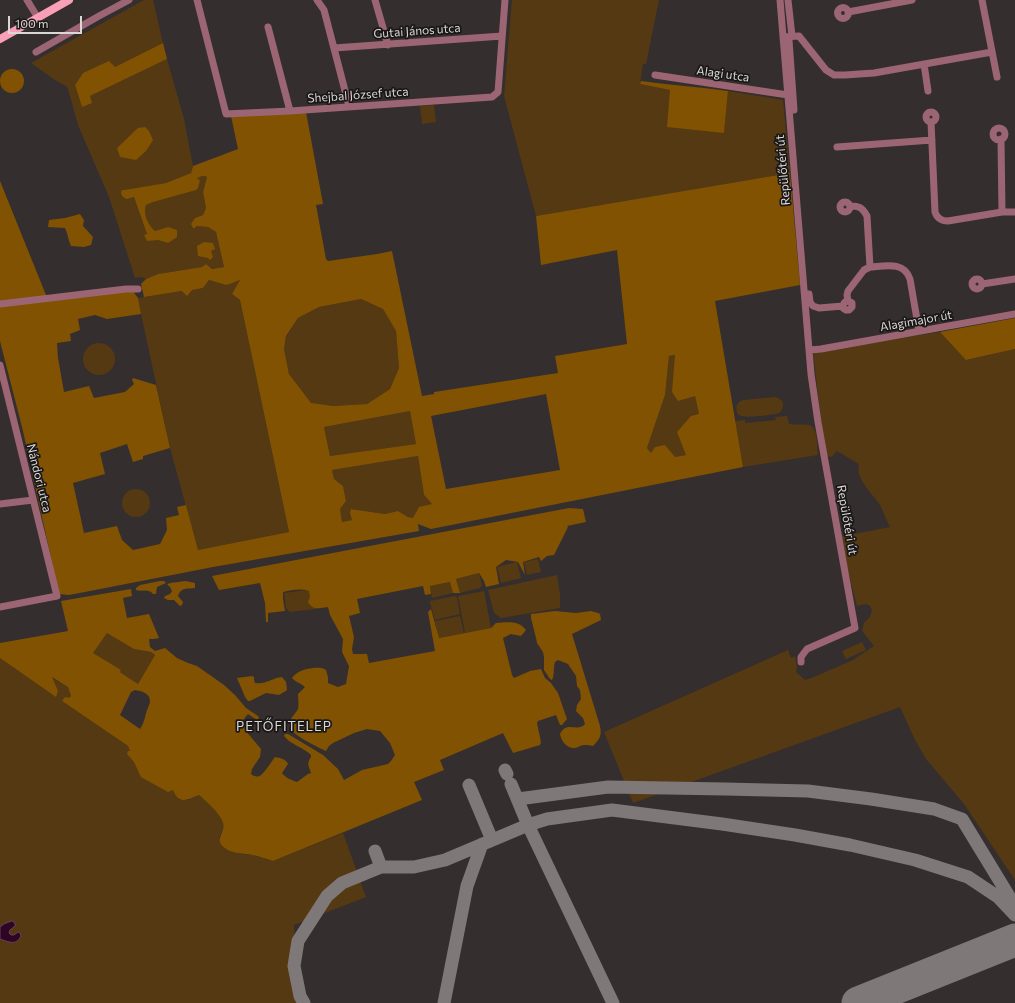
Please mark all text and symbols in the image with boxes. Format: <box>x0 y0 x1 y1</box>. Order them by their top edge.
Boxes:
scale bar <box>10 8 84 34</box>
text: 100 m <box>15 16 49 30</box>
street label: Gutai János utca <box>373 21 461 41</box>
street label: Alagi utca <box>696 63 750 85</box>
street label: Shejbal József utca <box>307 84 409 106</box>
street label: Repülőtéri út <box>773 134 793 206</box>
street label: Alagimajor út <box>879 308 953 334</box>
street label: Nándori utca <box>24 442 54 514</box>
street label: Repülőtéri út <box>834 484 860 556</box>
district label: PETŐFITELEP <box>236 719 332 735</box>

